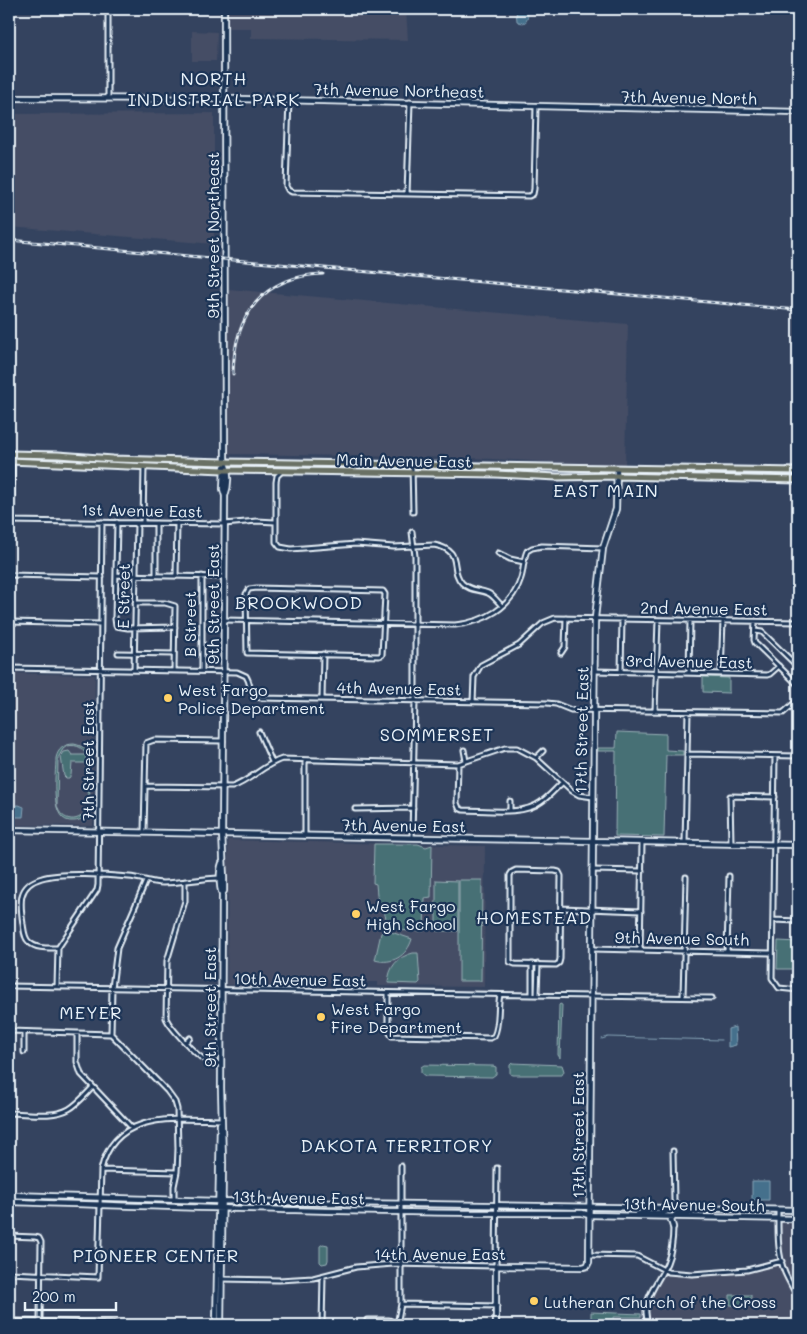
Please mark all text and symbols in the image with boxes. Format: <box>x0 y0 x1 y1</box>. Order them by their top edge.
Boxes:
district label: NORTH INDUSTRIAL PARK <box>128 66 300 111</box>
street label: 7th Avenue Northeast <box>314 78 484 102</box>
street label: 7th Avenue North <box>621 85 757 109</box>
street label: 9th Street Northeast <box>202 152 223 318</box>
street label: Main Avenue East <box>336 448 472 472</box>
district label: EAST MAIN <box>553 478 659 502</box>
street label: 1st Avenue East <box>81 498 203 522</box>
street label: 9th Street East <box>202 544 223 664</box>
street label: E Street <box>112 563 134 629</box>
district label: BROOKWOOD <box>235 590 363 614</box>
street label: B Street <box>179 591 200 657</box>
street label: 2nd Avenue East <box>640 596 768 620</box>
street label: 3rd Avenue East <box>625 649 753 673</box>
street label: 17th Street East <box>569 666 593 794</box>
street label: 4th Avenue East <box>336 676 462 700</box>
place label: West Fargo Police Department <box>178 679 325 718</box>
marker: West Fargo Police Department <box>162 692 174 704</box>
street label: 7th Street East <box>77 701 98 821</box>
district label: SOMMERSET <box>380 722 494 746</box>
street label: 7th Avenue East <box>342 813 466 837</box>
place label: West Fargo High School <box>366 895 456 934</box>
district label: HOMESTEAD <box>476 905 592 929</box>
marker: West Fargo High School <box>350 908 362 920</box>
street label: 9th Avenue South <box>615 926 749 950</box>
street label: 9th Street East <box>199 947 220 1067</box>
street label: 10th Avenue East <box>234 967 366 991</box>
place label: West Fargo Fire Department <box>331 998 462 1037</box>
district label: MEYER <box>59 1000 123 1024</box>
marker: West Fargo Fire Department <box>315 1011 327 1023</box>
street label: 17th Street East <box>567 1071 588 1199</box>
district label: DAKOTA TERRITORY <box>300 1133 494 1157</box>
street label: 13th Avenue East <box>233 1185 365 1209</box>
street label: 13th Avenue South <box>623 1192 765 1216</box>
district label: PIONEER CENTER <box>73 1243 239 1267</box>
street label: 14th Avenue East <box>374 1243 506 1264</box>
scale bar <box>25 1279 116 1311</box>
text: 200 m <box>32 1286 76 1306</box>
place label: Lutheran Church of the Cross <box>544 1291 776 1312</box>
marker: Lutheran Church of the Cross <box>528 1295 540 1307</box>

